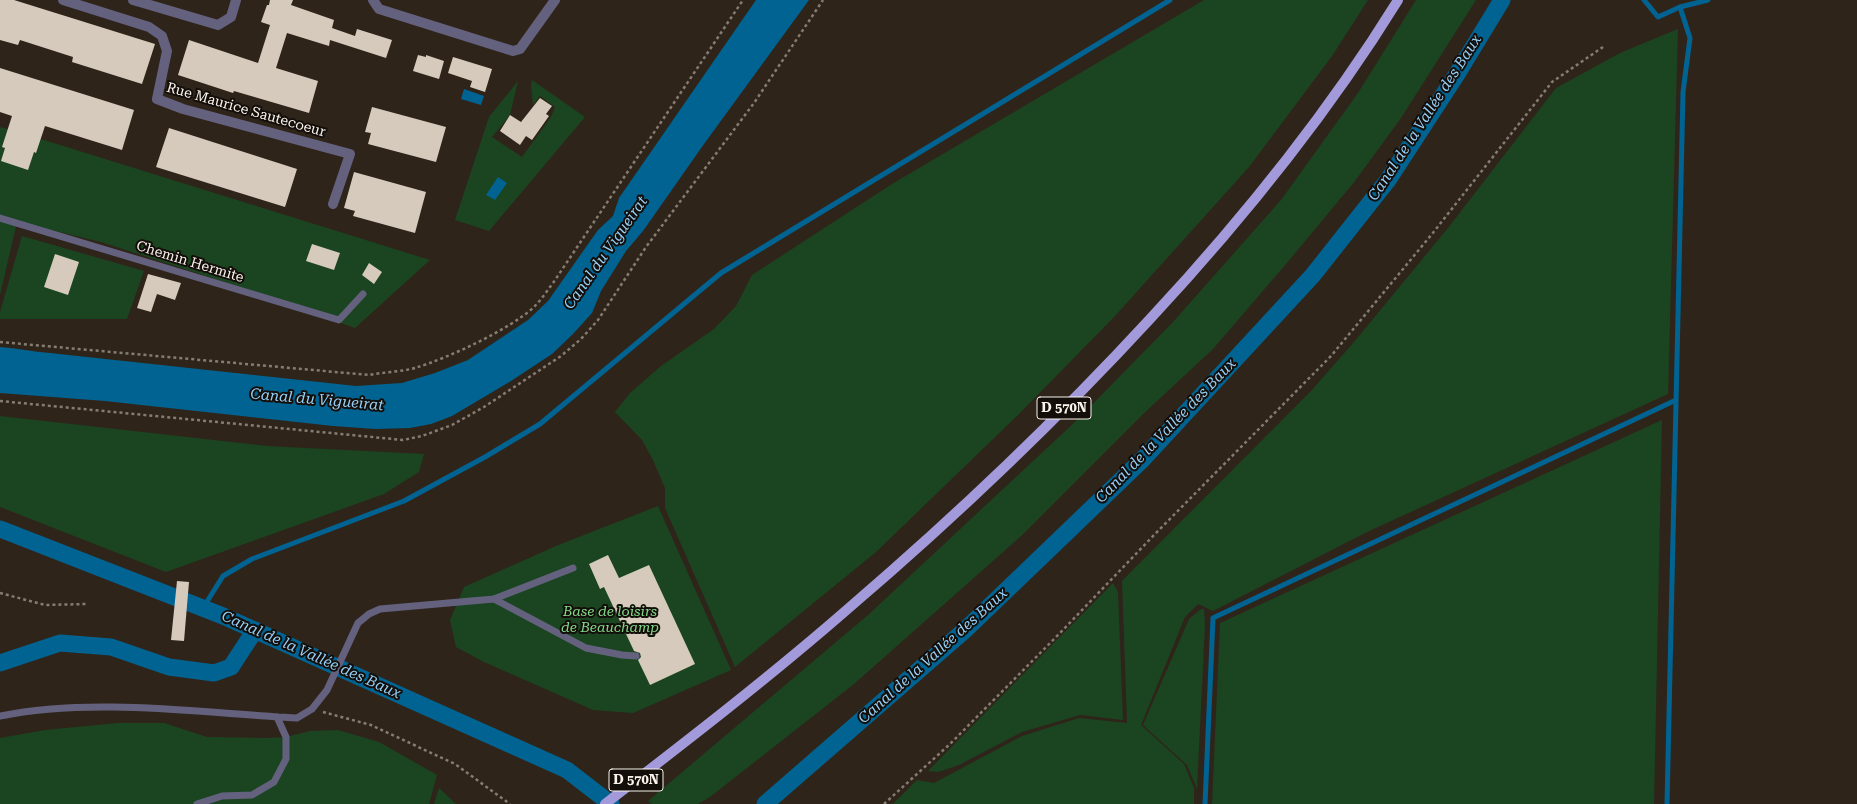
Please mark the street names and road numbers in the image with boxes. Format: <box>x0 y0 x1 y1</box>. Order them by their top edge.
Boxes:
street label: Rue Maurice Sautecoeur <box>165 79 327 141</box>
street label: Chemin Hermite <box>134 238 246 286</box>
road number: D 570N <box>1037 397 1091 419</box>
road number: D 570N <box>609 769 663 791</box>

